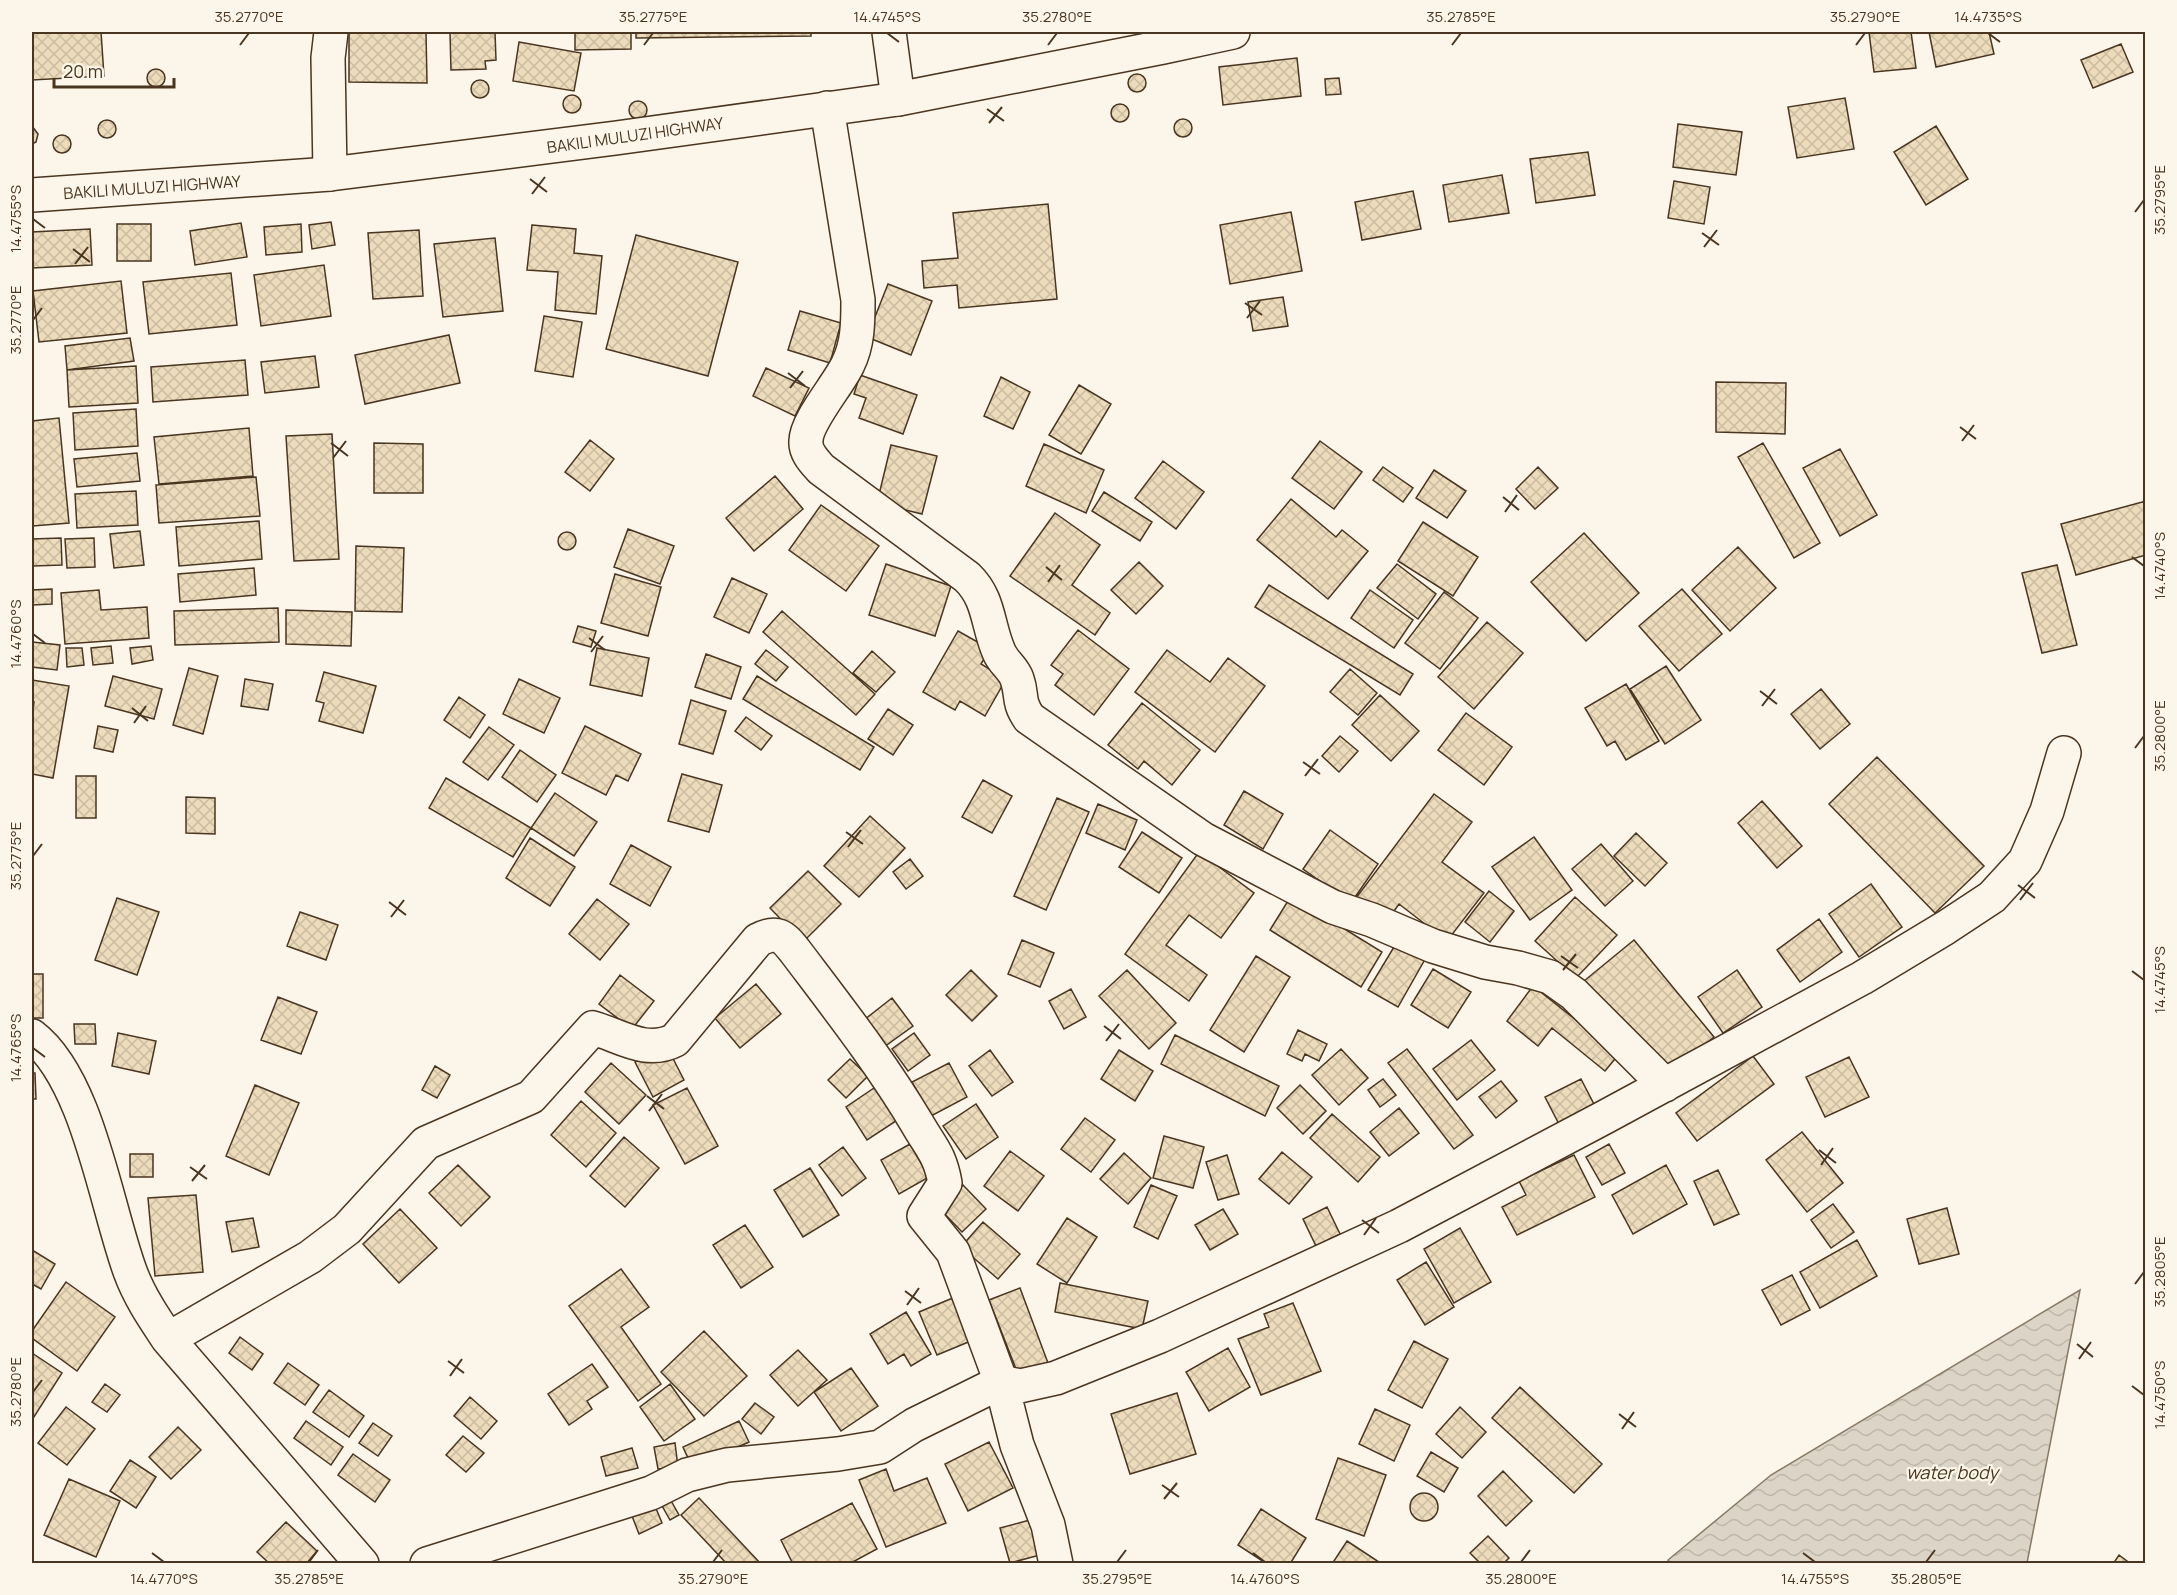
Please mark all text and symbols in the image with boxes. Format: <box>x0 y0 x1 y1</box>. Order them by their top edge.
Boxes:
text: 35.2770°E <box>214 6 284 27</box>
text: 35.2775°E <box>619 6 687 27</box>
text: 14.4745°S <box>853 6 921 27</box>
text: 35.2780°E <box>1022 6 1092 27</box>
text: 35.2785°E <box>1426 6 1496 27</box>
text: 35.2790°E <box>1830 6 1900 27</box>
text: 14.4735°S <box>1954 6 2022 27</box>
scale bar <box>54 51 174 89</box>
text: 20 m <box>63 59 103 83</box>
street label: BAKILI MULUZI HIGHWAY <box>545 112 725 158</box>
text: 35.2795°E <box>2149 165 2170 235</box>
street label: BAKILI MULUZI HIGHWAY <box>62 170 242 204</box>
text: 14.4755°S <box>5 185 26 253</box>
text: 35.2770°E <box>5 285 26 355</box>
text: 14.4740°S <box>2149 532 2170 600</box>
text: 14.4760°S <box>5 599 26 669</box>
text: 35.2800°E <box>2149 700 2170 772</box>
text: 35.2775°E <box>5 822 26 890</box>
text: 14.4745°S <box>2149 946 2170 1014</box>
text: 14.4765°S <box>5 1014 26 1082</box>
text: 35.2805°E <box>2149 1236 2170 1308</box>
text: 35.2780°E <box>5 1357 26 1427</box>
text: 14.4750°S <box>2149 1361 2170 1429</box>
water label: water body <box>1906 1460 2001 1484</box>
text: 14.4770°S <box>130 1568 198 1589</box>
text: 35.2785°E <box>274 1568 344 1589</box>
text: 35.2790°E <box>678 1568 748 1589</box>
text: 35.2795°E <box>1082 1568 1152 1589</box>
text: 14.4760°S <box>1230 1568 1300 1589</box>
text: 35.2800°E <box>1485 1568 1557 1589</box>
text: 14.4755°S <box>1781 1568 1849 1589</box>
text: 35.2805°E <box>1890 1568 1962 1589</box>

